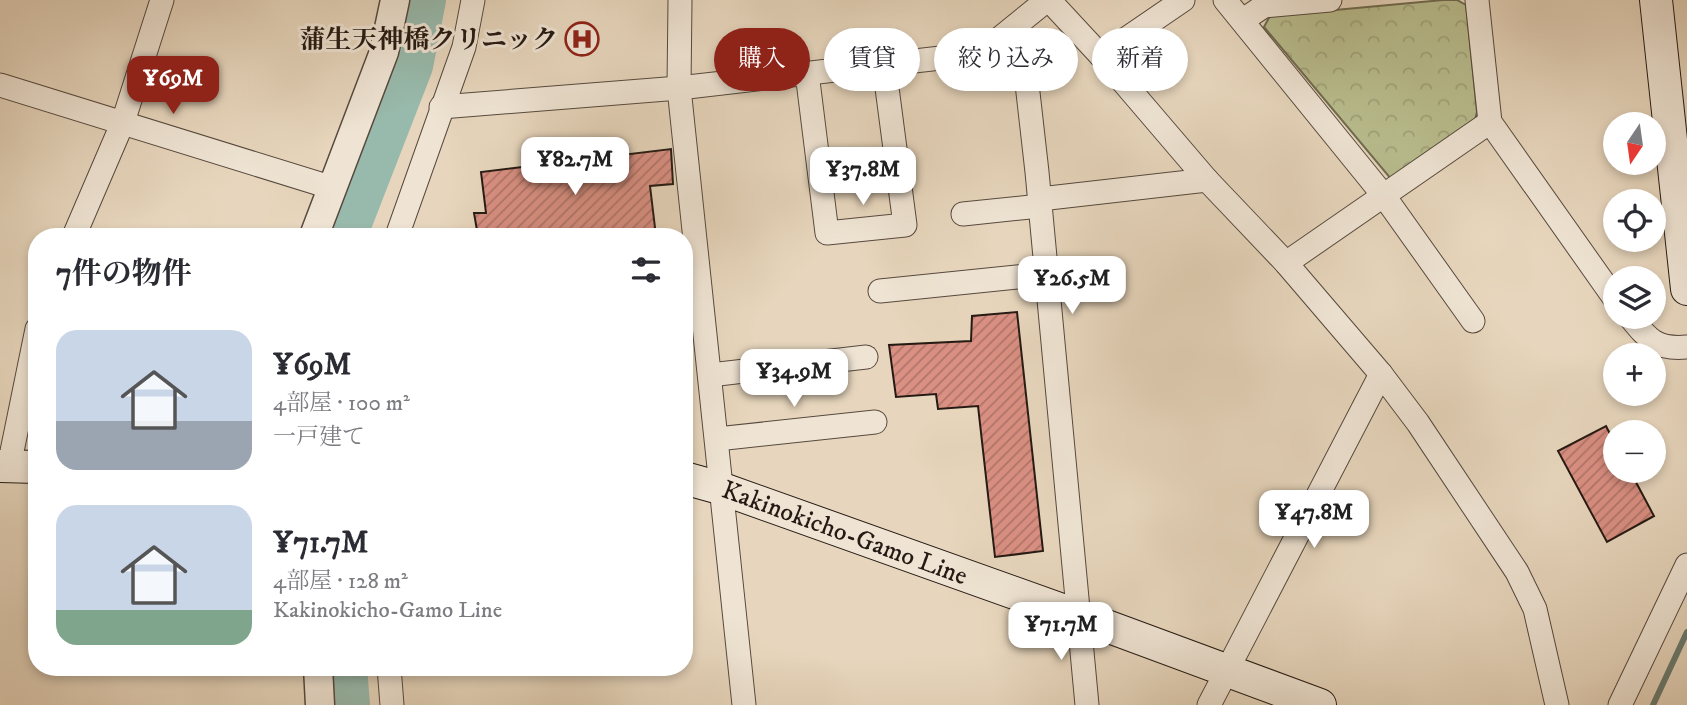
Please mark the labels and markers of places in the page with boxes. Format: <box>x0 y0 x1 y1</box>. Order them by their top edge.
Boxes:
hospital icon: 蒲生天神橋クリニック <box>563 20 601 58</box>
place label: 蒲生天神橋クリニック <box>300 24 558 57</box>
pin: ¥69M <box>132 57 214 116</box>
pin: ¥82.7M <box>518 138 632 197</box>
pin: ¥37.8M <box>806 148 920 207</box>
pin: ¥26.5M <box>1015 256 1129 316</box>
pin: ¥34.9M <box>737 350 851 409</box>
pin: ¥47.8M <box>1257 490 1371 550</box>
pin: ¥71.7M <box>1004 602 1118 662</box>

